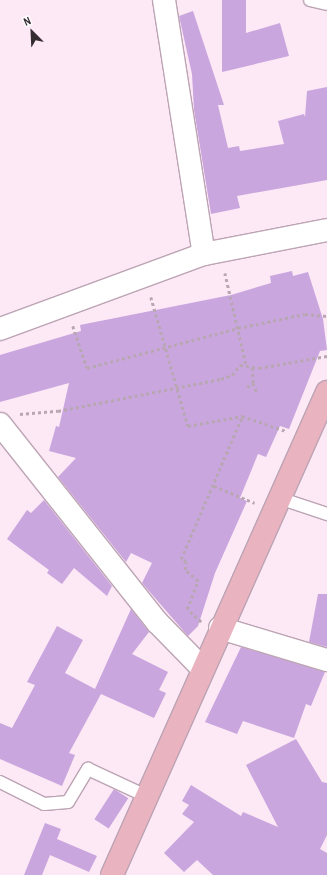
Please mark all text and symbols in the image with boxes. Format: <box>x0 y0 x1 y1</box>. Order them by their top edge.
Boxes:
north arrow <box>12 12 52 52</box>
text: N <box>21 13 33 29</box>

